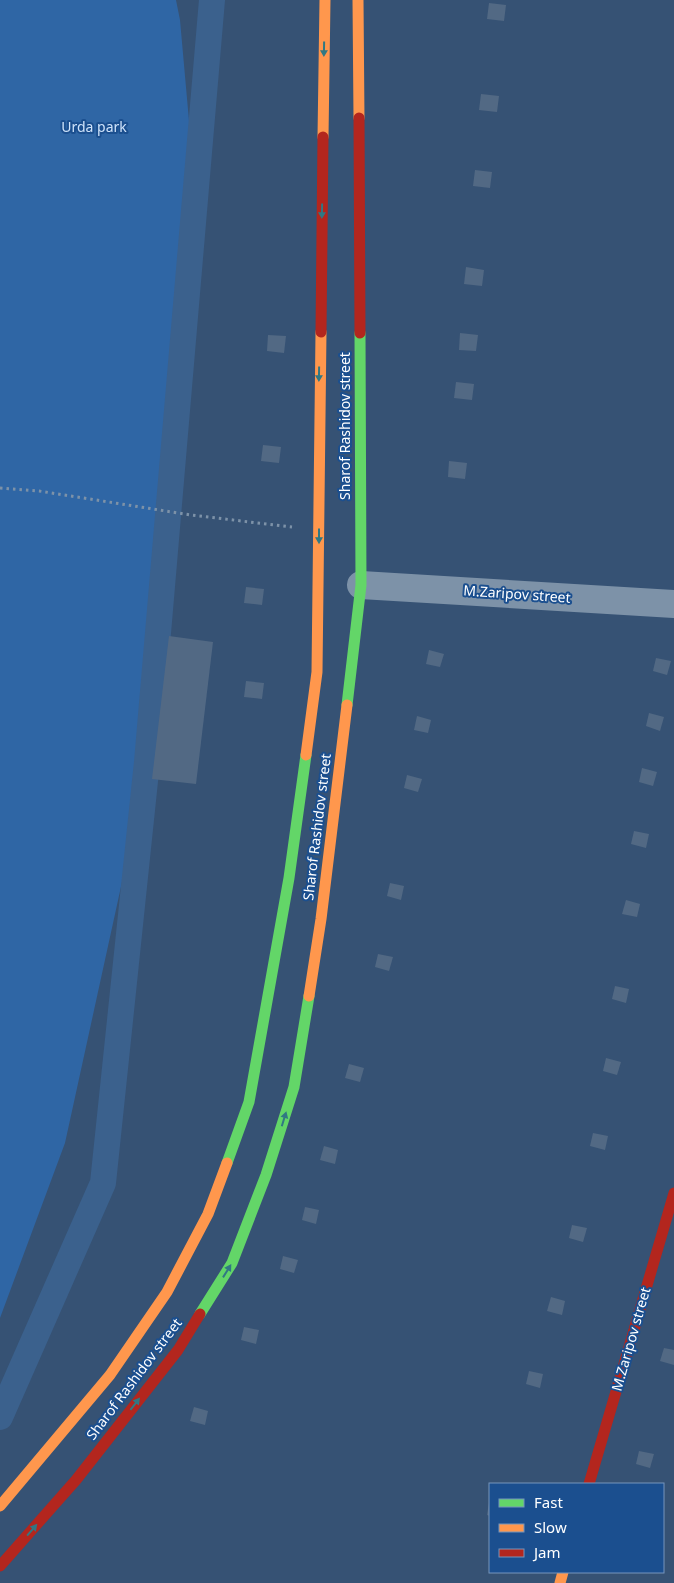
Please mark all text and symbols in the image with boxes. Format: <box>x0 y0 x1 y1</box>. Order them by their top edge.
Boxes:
one-way arrow <box>320 41 328 57</box>
park label: Urda park <box>61 117 127 136</box>
one-way arrow <box>318 203 326 219</box>
street label: Sharof Rashidov street <box>335 352 354 500</box>
one-way arrow <box>315 366 323 382</box>
one-way arrow <box>315 528 323 544</box>
street label: M.Zaripov street <box>463 580 571 607</box>
street label: Sharof Rashidov street <box>298 752 335 901</box>
one-way arrow <box>281 1111 288 1126</box>
one-way arrow <box>223 1264 232 1277</box>
street label: M.Zaripov street <box>607 1285 654 1393</box>
street label: Sharof Rashidov street <box>82 1314 186 1443</box>
one-way arrow <box>130 1398 141 1411</box>
legend <box>489 1483 664 1573</box>
text: Fast <box>534 1492 563 1512</box>
text: Slow <box>534 1517 567 1537</box>
one-way arrow <box>26 1524 38 1536</box>
text: Jam <box>532 1542 561 1562</box>

